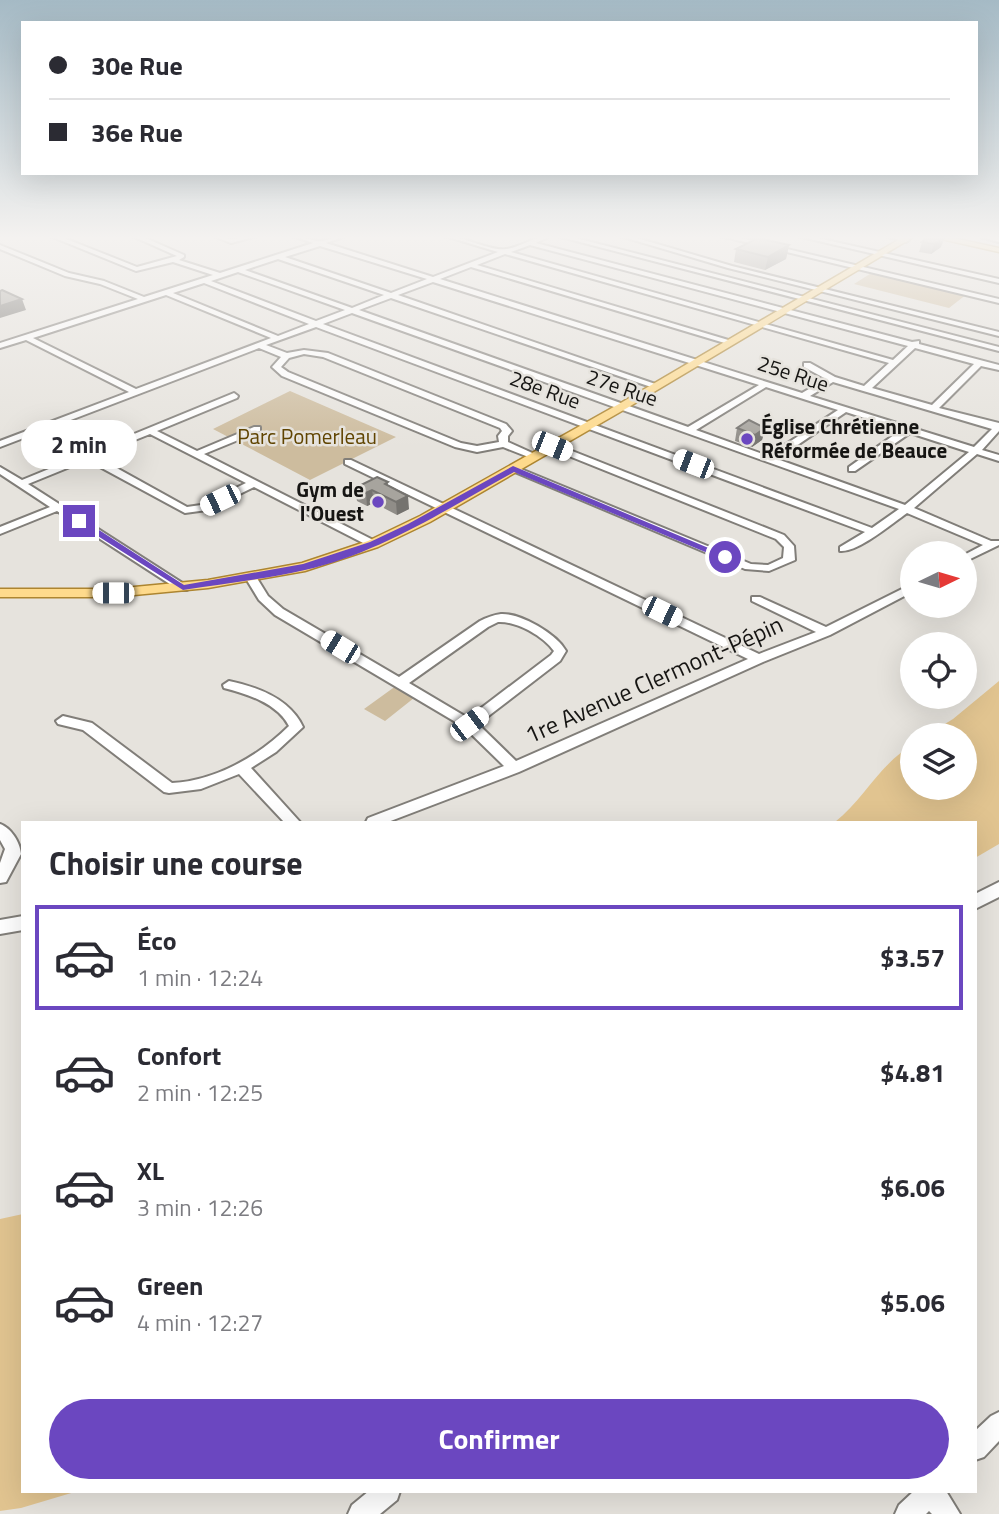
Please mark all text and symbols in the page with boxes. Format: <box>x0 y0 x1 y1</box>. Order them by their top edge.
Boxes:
text: 30e Rue <box>91 46 183 85</box>
text: 36e Rue <box>91 113 183 152</box>
street label: 25e Rue <box>753 346 833 400</box>
street label: 27e Rue <box>582 360 662 414</box>
street label: 28e Rue <box>505 361 585 417</box>
place label: Église Chrétienne Réformée de Beauce <box>761 410 947 466</box>
callout: 2 min <box>21 420 137 468</box>
park label: Parc Pomerleau <box>237 420 377 452</box>
text: 2 min <box>51 427 107 462</box>
car <box>529 428 576 464</box>
marker: Église Chrétienne Réformée de Beauce <box>739 431 755 447</box>
car <box>670 447 717 481</box>
place label: Gym de l'Ouest <box>296 473 364 529</box>
car <box>197 481 244 519</box>
marker: Gym de l'Ouest <box>370 494 386 510</box>
route end <box>63 505 95 537</box>
route start <box>709 541 741 573</box>
north arrow <box>900 541 976 618</box>
map controls <box>900 541 977 800</box>
car <box>93 583 135 604</box>
car <box>639 593 686 631</box>
street label: 1re Avenue Clermont-Pépin <box>519 606 788 752</box>
car <box>317 627 364 667</box>
button: locate <box>900 632 977 709</box>
car <box>446 703 493 745</box>
button: layers <box>900 723 977 800</box>
text: Choisir une course <box>49 839 303 887</box>
text: Éco <box>137 921 177 960</box>
icon: car <box>53 926 116 989</box>
text: $3.57 <box>880 938 945 977</box>
text: 1 min · 12:24 <box>137 960 263 995</box>
text: Confort <box>137 1036 221 1075</box>
icon: car <box>53 1041 116 1104</box>
text: $4.81 <box>880 1053 945 1092</box>
text: 2 min · 12:25 <box>137 1075 263 1110</box>
text: XL <box>137 1151 164 1190</box>
icon: car <box>53 1156 116 1219</box>
text: $6.06 <box>880 1168 945 1207</box>
text: 3 min · 12:26 <box>137 1190 263 1225</box>
text: Green <box>137 1266 203 1305</box>
icon: car <box>53 1271 116 1334</box>
text: $5.06 <box>880 1283 945 1322</box>
text: 4 min · 12:27 <box>137 1305 263 1340</box>
button: Confirmer <box>49 1399 949 1479</box>

